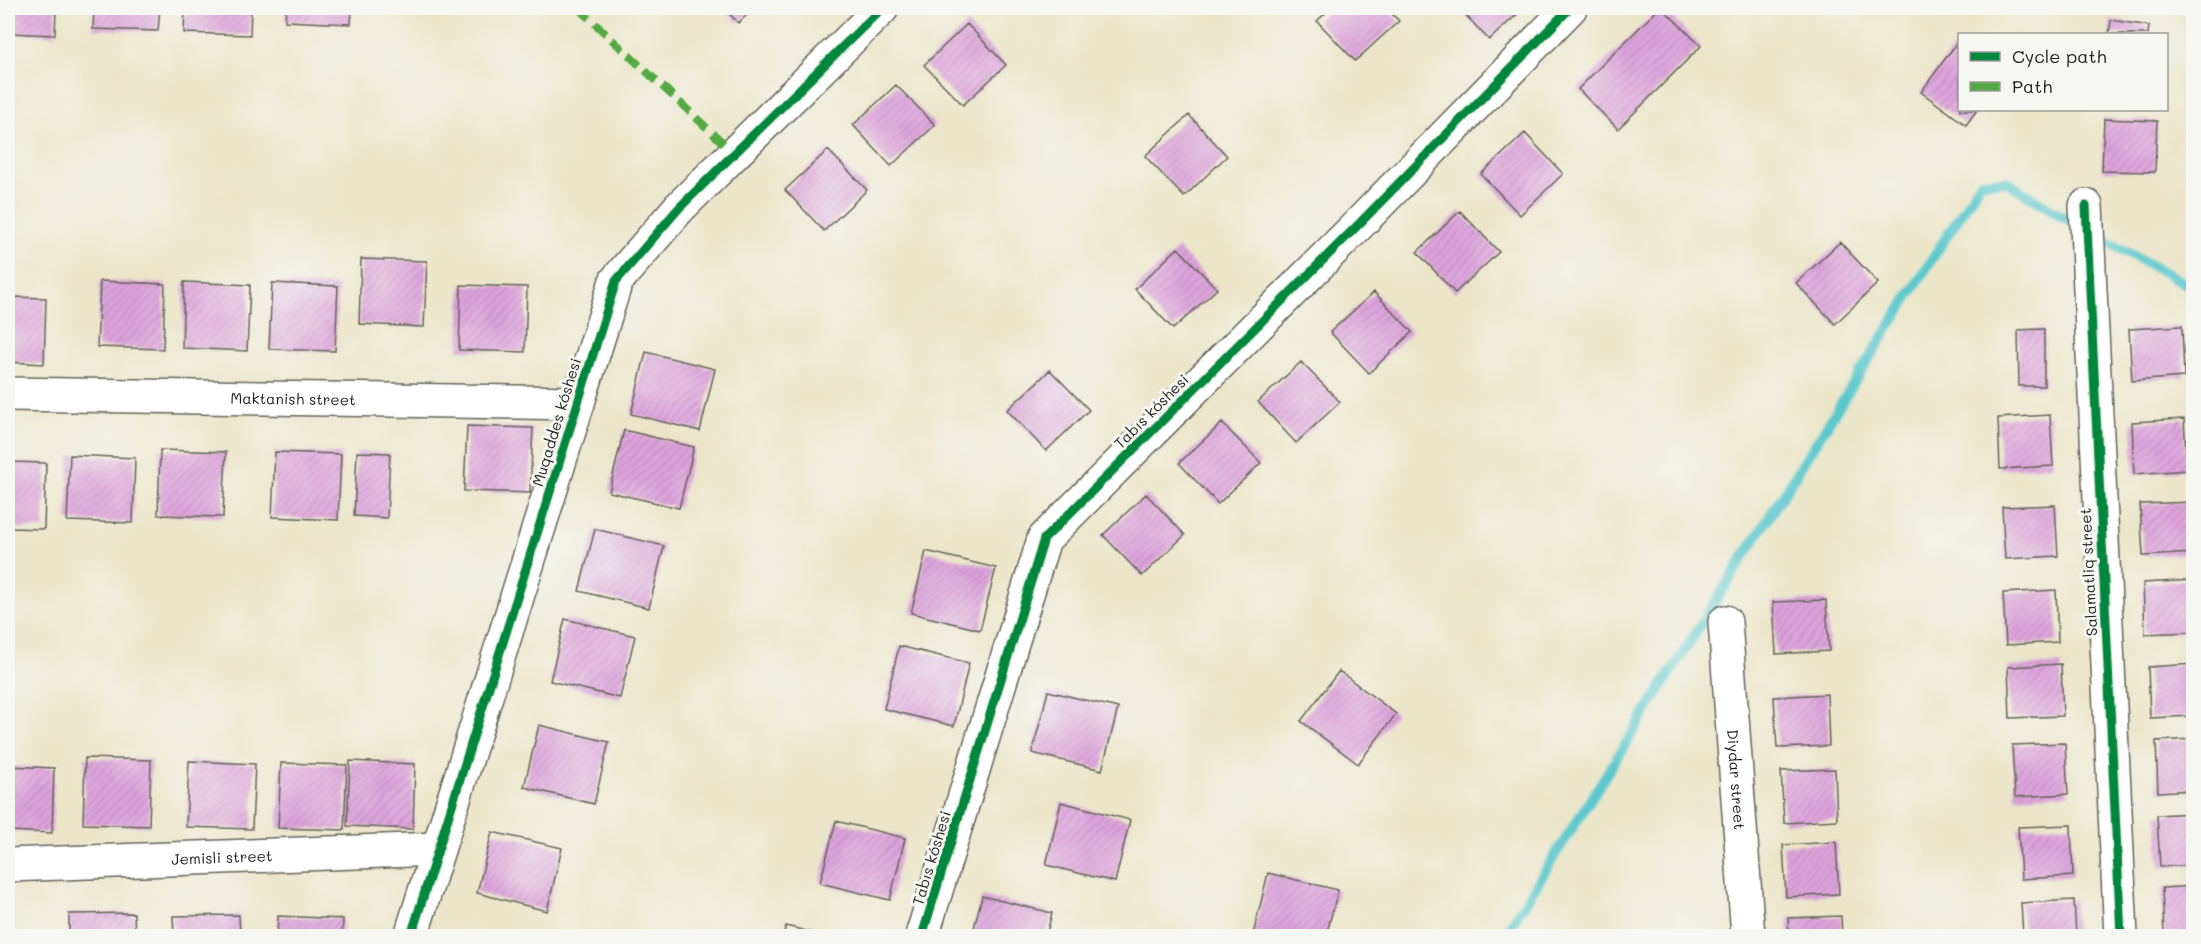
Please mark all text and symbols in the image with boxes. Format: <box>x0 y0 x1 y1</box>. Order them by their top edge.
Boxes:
legend <box>1958 33 2168 111</box>
text: Cycle path <box>2012 44 2107 68</box>
text: Path <box>2012 74 2052 98</box>
street label: Muqaddes kóshesi <box>527 355 585 489</box>
street label: Tabıs kóshesi <box>1109 369 1193 453</box>
street label: Maktanish street <box>230 388 356 409</box>
street label: Salamatliq street <box>2075 507 2101 637</box>
street label: Diydar street <box>1723 729 1750 830</box>
street label: Tabıs kóshesi <box>907 808 955 908</box>
street label: Jemisli street <box>171 845 273 869</box>

